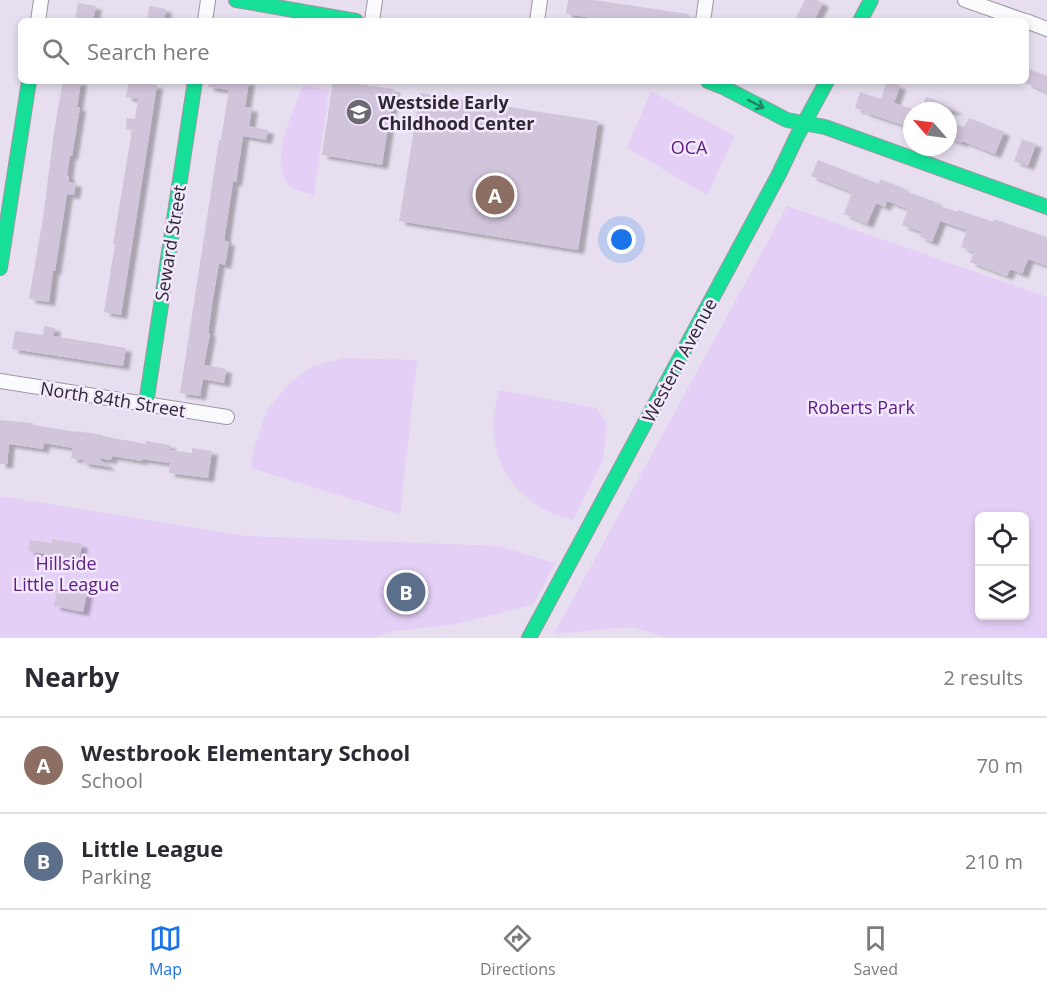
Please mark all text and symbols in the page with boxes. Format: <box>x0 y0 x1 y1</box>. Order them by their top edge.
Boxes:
search box <box>18 18 1029 84</box>
icon: search <box>39 35 72 68</box>
text: Search here <box>87 36 210 66</box>
place label: Westside Early Childhood Center <box>378 90 534 135</box>
school or university icon: Westside Early Childhood Center <box>344 97 374 127</box>
one-way arrow <box>746 99 764 110</box>
north arrow <box>903 102 957 156</box>
park label: OCA <box>671 135 708 159</box>
pin: A <box>476 172 514 218</box>
street label: Seward Street <box>149 183 191 303</box>
your location <box>607 225 636 254</box>
street label: Western Avenue <box>636 294 722 426</box>
street label: North 84th Street <box>39 376 187 422</box>
park label: Roberts Park <box>807 395 915 419</box>
map controls <box>975 512 1029 620</box>
button: locate <box>975 512 1029 566</box>
park label: Hillside Little League <box>13 551 119 596</box>
button: layers <box>975 566 1029 620</box>
pin: B <box>386 570 426 614</box>
text: Nearby <box>24 659 119 695</box>
text: 2 results <box>943 664 1023 691</box>
text: Westbrook Elementary School <box>81 737 410 767</box>
text: A <box>37 752 50 779</box>
text: 70 m <box>976 752 1023 779</box>
text: School <box>81 767 143 794</box>
text: Little League <box>81 833 223 863</box>
text: B <box>37 848 50 875</box>
text: 210 m <box>965 848 1023 875</box>
text: Parking <box>81 863 151 890</box>
tab: Map <box>149 922 182 980</box>
tab: Directions <box>480 922 556 980</box>
tab: Saved <box>854 922 898 980</box>

